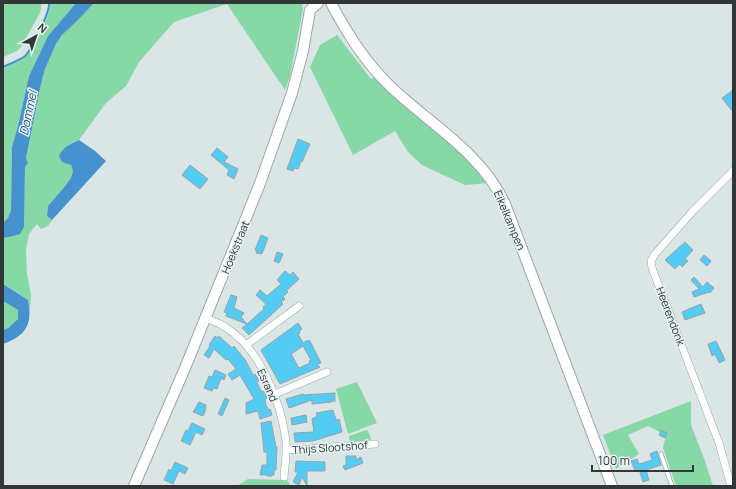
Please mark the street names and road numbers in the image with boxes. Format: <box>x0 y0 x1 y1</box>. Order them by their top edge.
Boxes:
street label: Eikelkampen <box>491 188 529 252</box>
street label: Hoekstraat <box>217 218 253 276</box>
street label: Heerendonk <box>653 284 689 348</box>
street label: Esrand <box>254 366 282 404</box>
street label: Thijs Slootshof <box>292 437 368 457</box>

